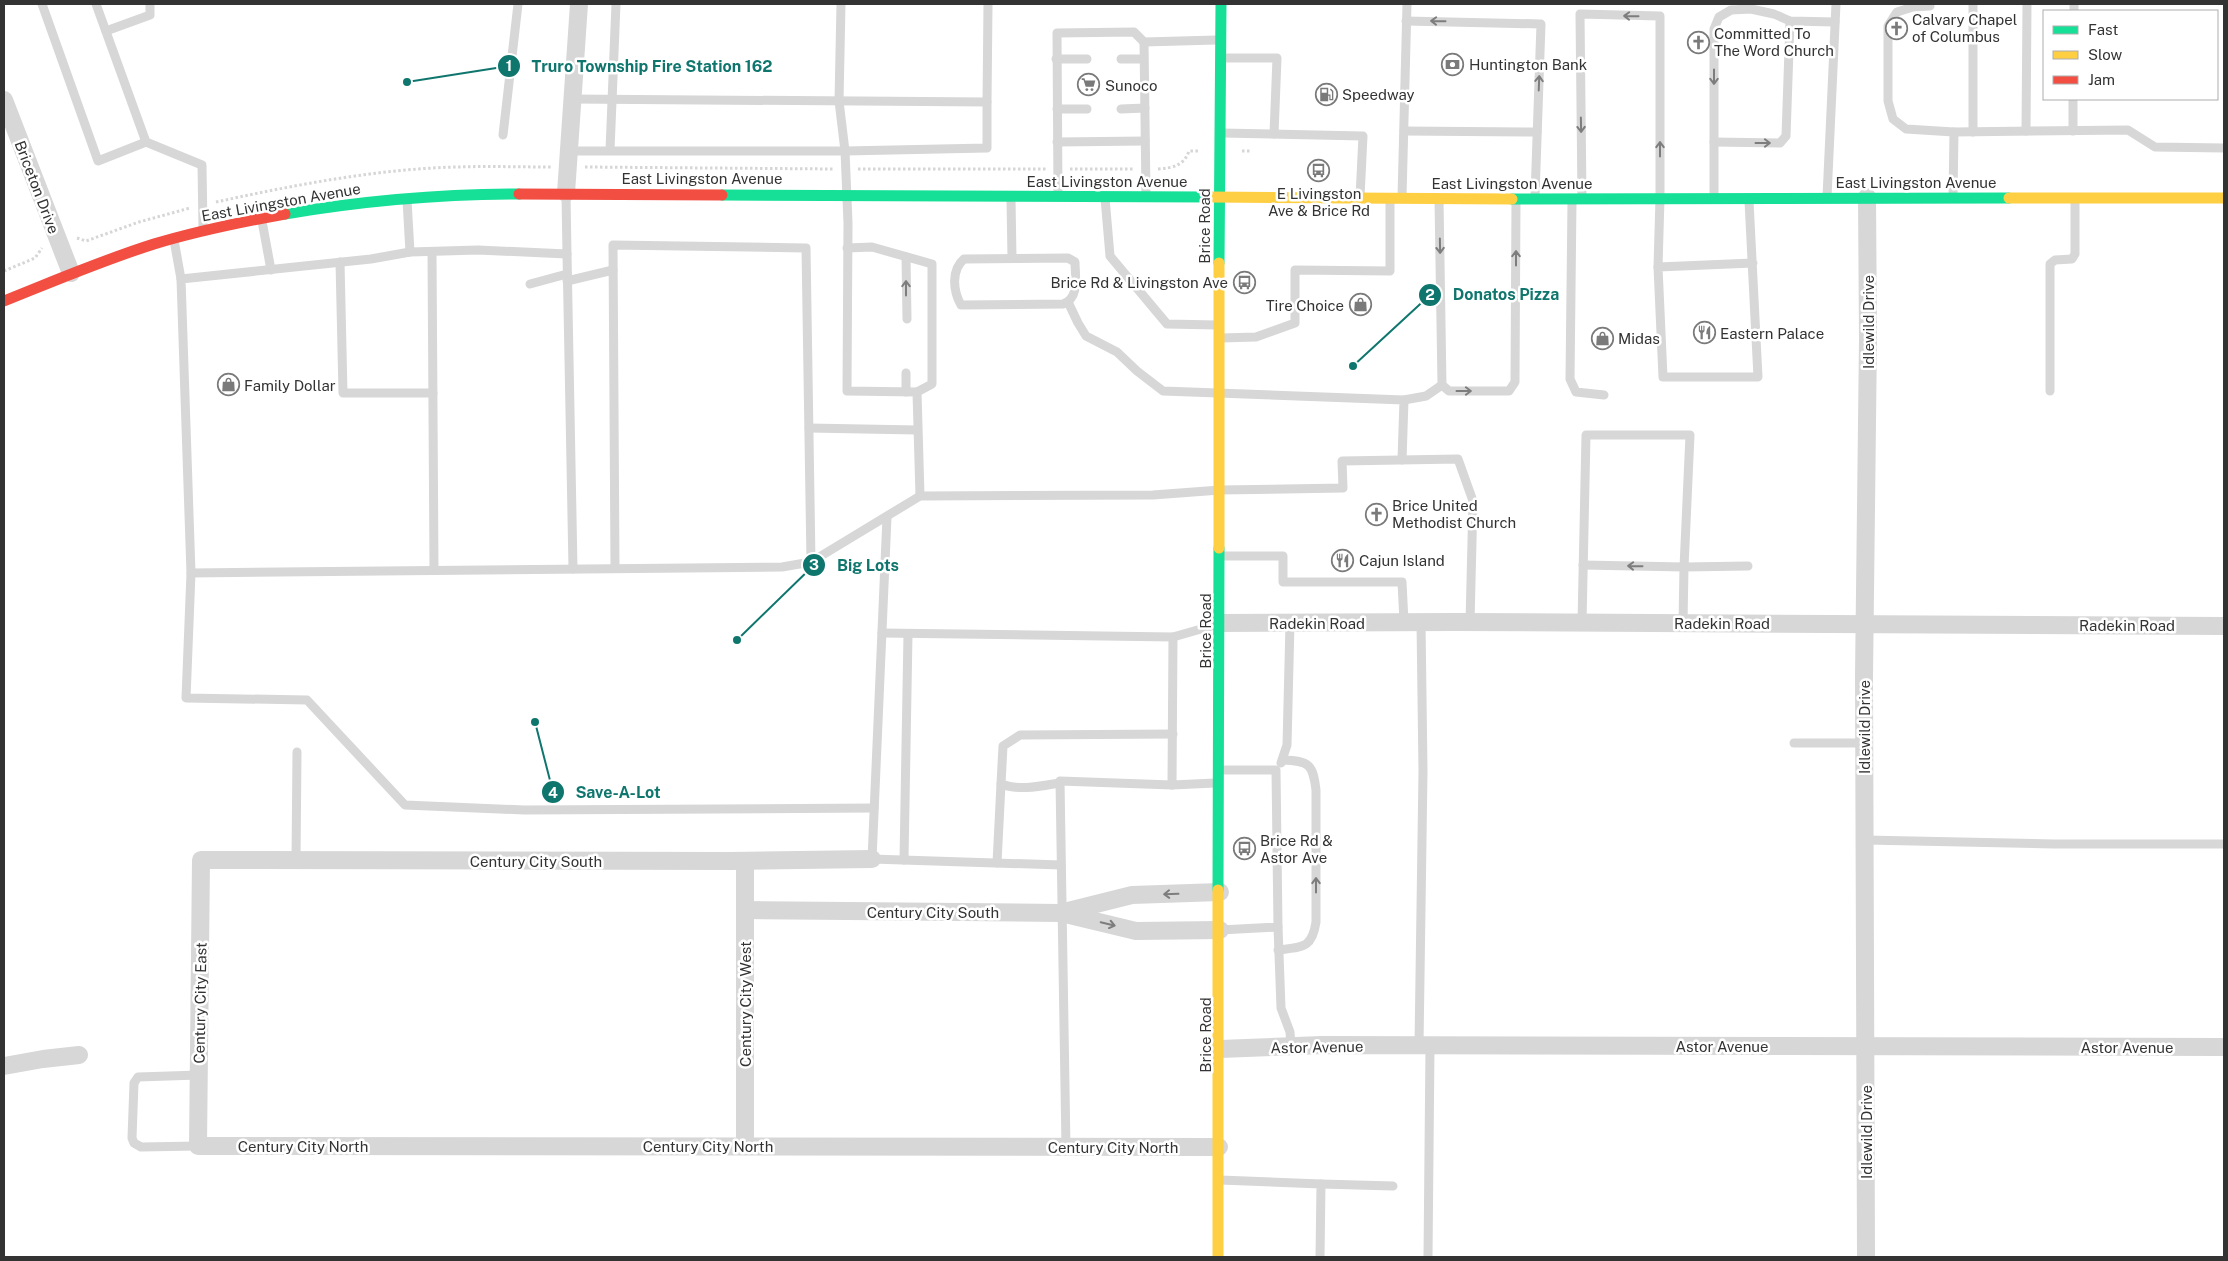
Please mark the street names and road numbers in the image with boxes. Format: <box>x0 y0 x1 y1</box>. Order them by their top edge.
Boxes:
street label: Briceton Drive <box>11 138 63 236</box>
street label: East Livingston Avenue <box>621 170 783 187</box>
street label: East Livingston Avenue <box>1026 173 1188 190</box>
street label: East Livingston Avenue <box>1835 174 1997 191</box>
street label: East Livingston Avenue <box>1431 175 1593 192</box>
street label: East Livingston Avenue <box>200 180 362 224</box>
street label: Brice Road <box>1196 188 1213 264</box>
street label: Idlewild Drive <box>1860 275 1877 369</box>
street label: Brice Road <box>1197 593 1214 669</box>
street label: Radekin Road <box>1269 615 1365 632</box>
street label: Radekin Road <box>1674 615 1770 632</box>
street label: Radekin Road <box>2079 617 2175 634</box>
street label: Idlewild Drive <box>1856 680 1873 774</box>
street label: Century City South <box>470 853 602 870</box>
street label: Century City South <box>867 904 999 921</box>
street label: Century City West <box>737 941 754 1067</box>
street label: Century City East <box>190 942 210 1064</box>
street label: Brice Road <box>1197 997 1214 1073</box>
street label: Astor Avenue <box>1270 1038 1364 1056</box>
street label: Astor Avenue <box>1676 1038 1769 1055</box>
street label: Astor Avenue <box>2081 1039 2174 1056</box>
street label: Idlewild Drive <box>1858 1085 1875 1179</box>
street label: Century City North <box>238 1138 368 1155</box>
street label: Century City North <box>643 1138 773 1155</box>
street label: Century City North <box>1048 1139 1178 1156</box>

